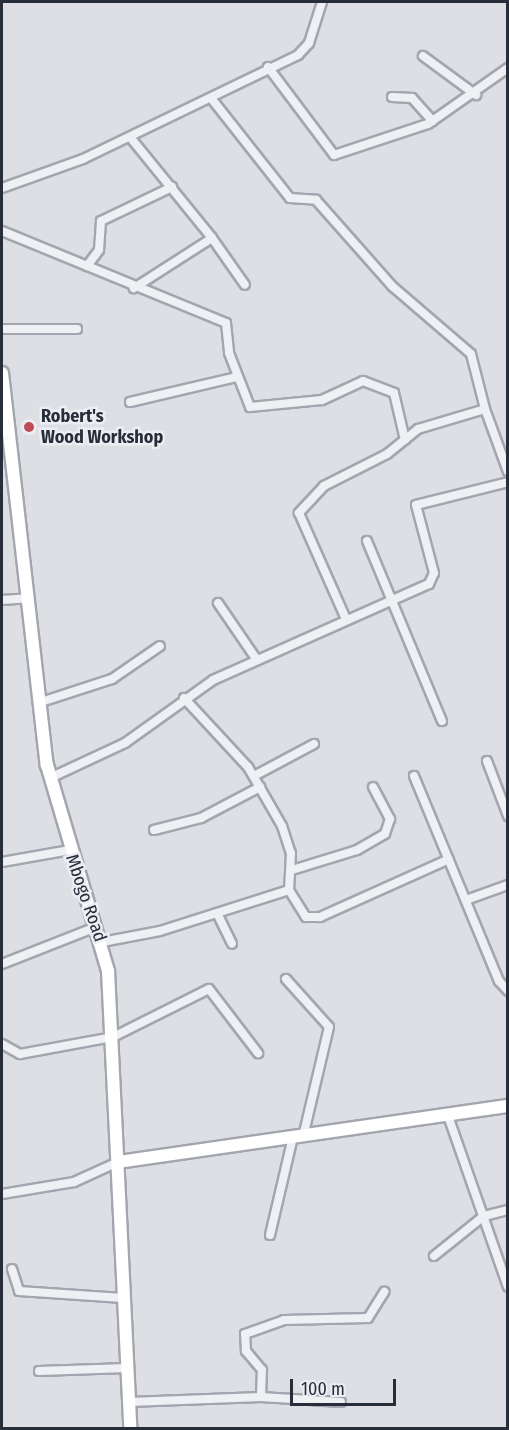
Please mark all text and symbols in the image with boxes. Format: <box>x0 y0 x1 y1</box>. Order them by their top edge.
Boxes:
place label: Robert's Wood Workshop <box>41 406 163 448</box>
marker: Robert's Wood Workshop <box>22 420 36 434</box>
street label: Mbogo Road <box>61 851 111 945</box>
scale bar <box>293 1367 400 1405</box>
text: 100 m <box>301 1378 345 1400</box>

